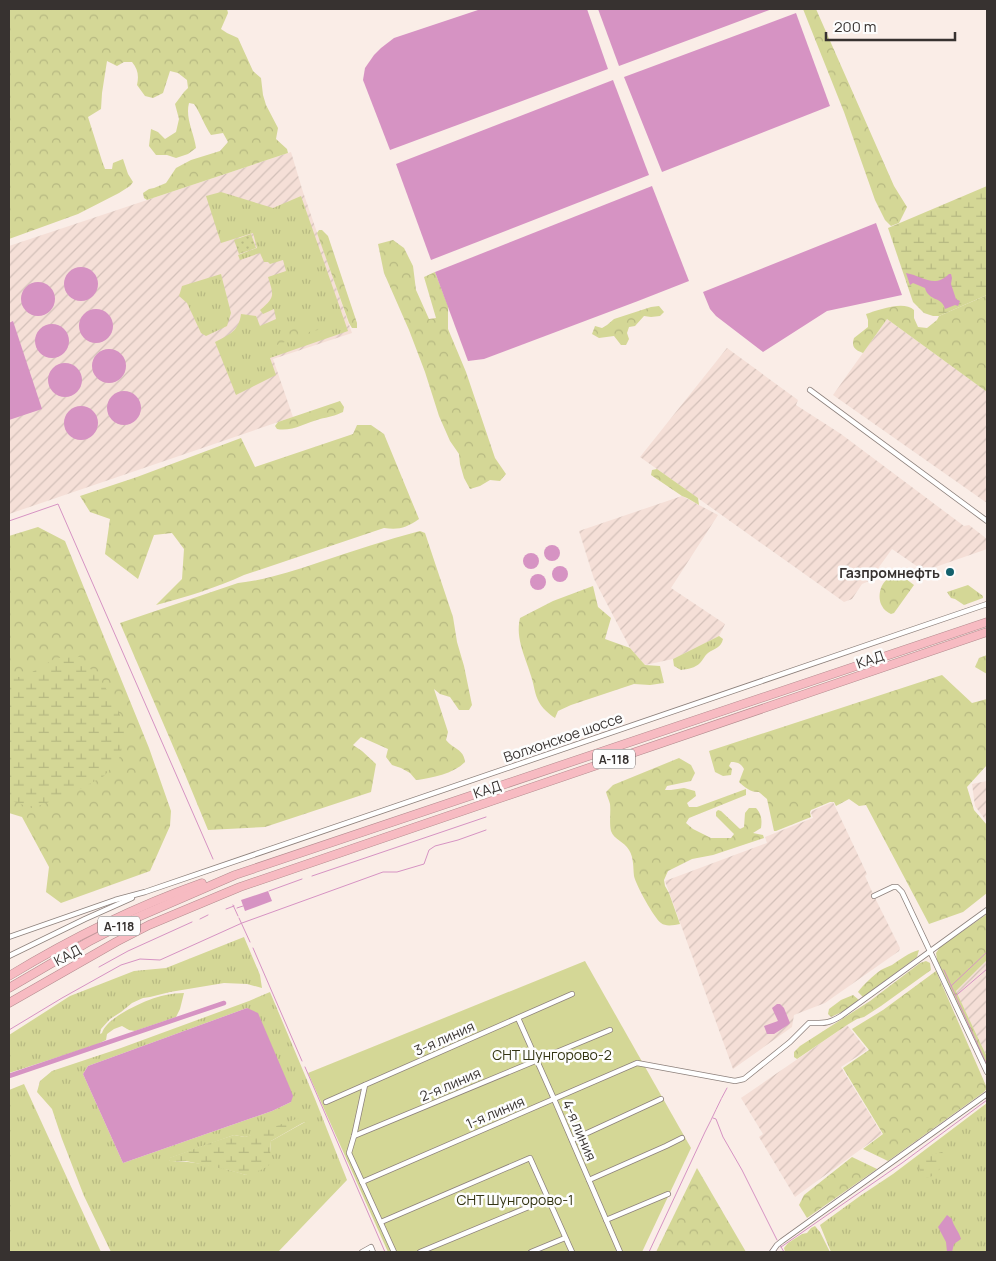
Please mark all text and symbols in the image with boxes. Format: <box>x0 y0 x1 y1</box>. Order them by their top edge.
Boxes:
scale bar <box>826 10 955 42</box>
text: 200 m <box>834 16 877 37</box>
place label: Газпромнефть <box>839 563 940 582</box>
marker: Газпромнефть <box>944 566 956 578</box>
street label: КАД <box>854 645 886 673</box>
street label: Волхонское шоссе <box>501 708 625 766</box>
road number: А-118 <box>593 750 635 769</box>
street label: КАД <box>471 775 503 803</box>
road number: А-118 <box>98 916 140 936</box>
street label: КАД <box>50 940 84 970</box>
street label: 3-я линия <box>411 1016 477 1060</box>
park label: СНТ Шунгорово-2 <box>492 1045 612 1064</box>
street label: 2-я линия <box>417 1063 483 1105</box>
street label: 1-я линия <box>463 1091 527 1133</box>
street label: 4-я линия <box>559 1097 601 1163</box>
park label: СНТ Шунгорово-1 <box>456 1190 574 1209</box>

